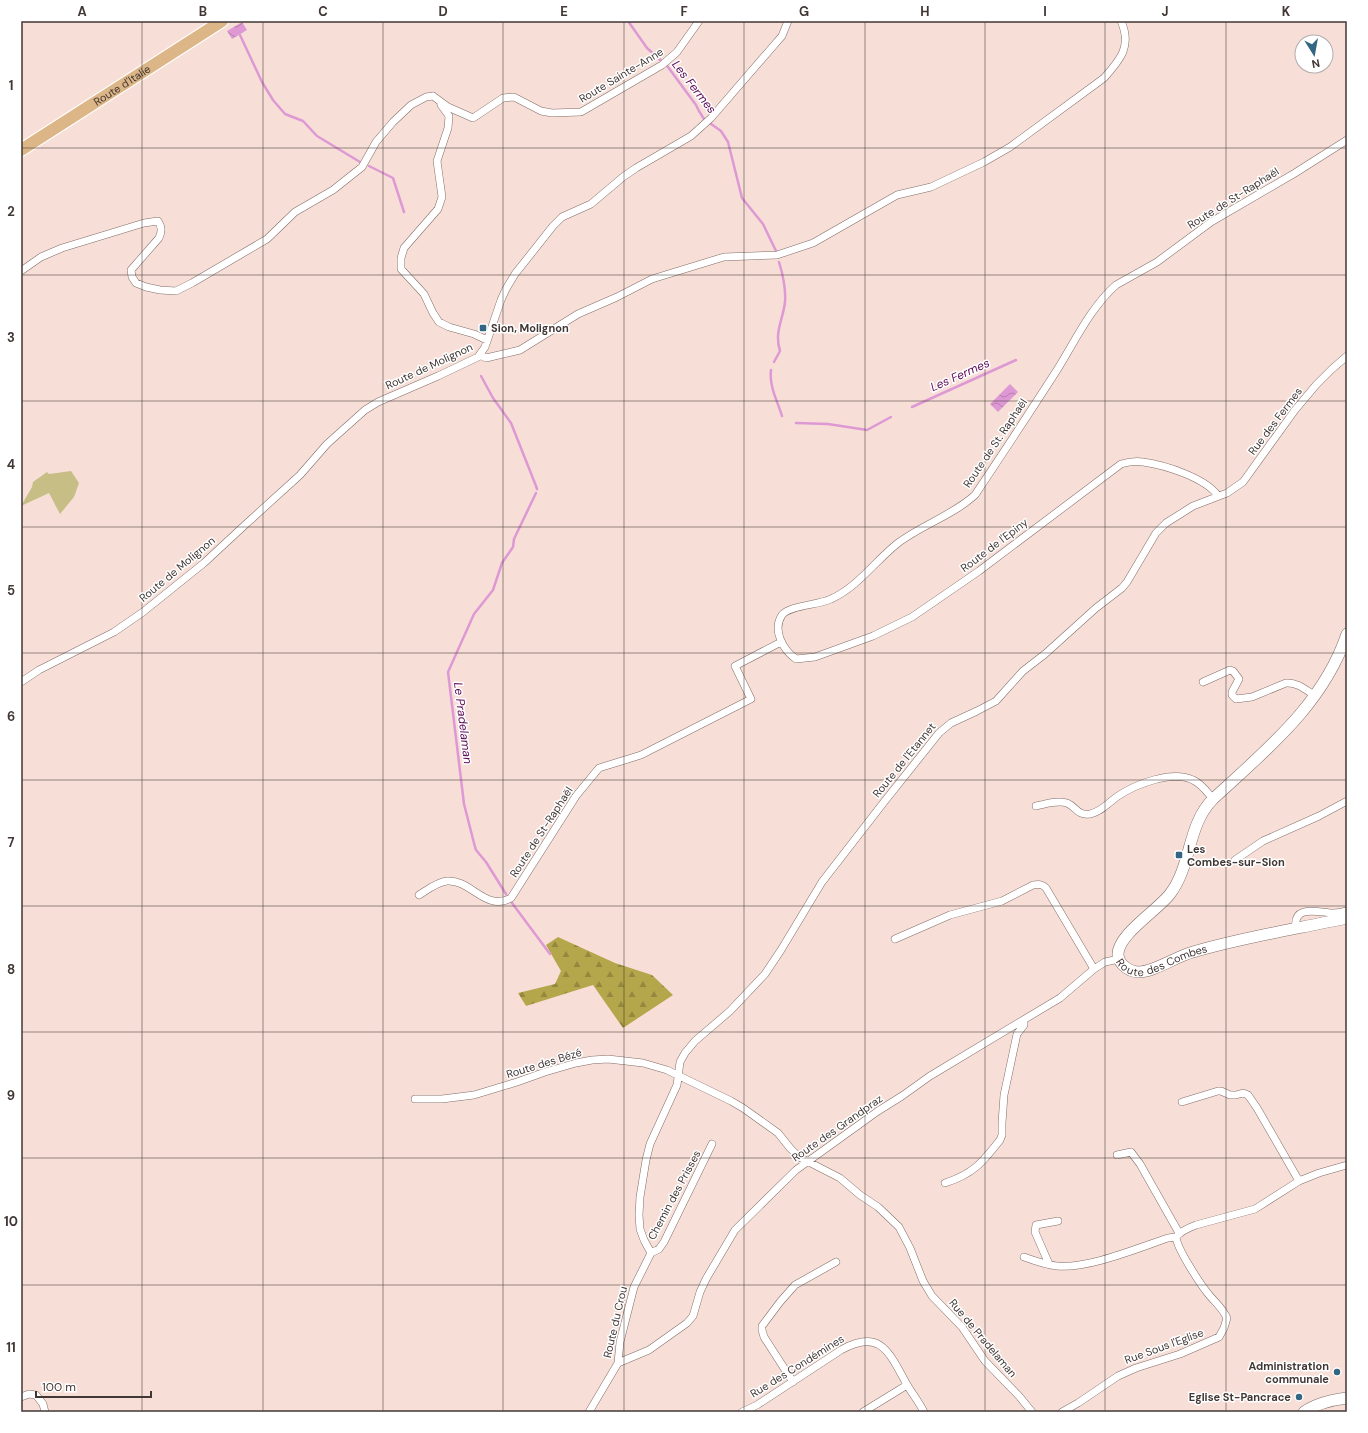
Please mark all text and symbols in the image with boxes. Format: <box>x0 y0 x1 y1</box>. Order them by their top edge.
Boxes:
text: A <box>77 3 87 20</box>
text: B <box>199 3 207 20</box>
text: C <box>318 3 328 20</box>
text: D <box>438 3 448 20</box>
text: E <box>560 3 568 20</box>
text: F <box>680 3 688 20</box>
text: G <box>799 3 809 20</box>
text: H <box>920 3 930 20</box>
text: I <box>1043 3 1047 20</box>
text: J <box>1161 3 1169 20</box>
text: K <box>1282 3 1291 20</box>
north arrow <box>1294 34 1334 74</box>
street label: Route Sainte-Anne <box>576 44 666 106</box>
text: N <box>1311 56 1321 71</box>
water label: Les Fermes <box>668 57 720 117</box>
street label: Route d'Italie <box>91 62 153 109</box>
text: 1 <box>9 77 13 94</box>
street label: Route de St-Raphaël <box>1185 164 1281 232</box>
text: 2 <box>7 203 15 220</box>
place label: Sion, Molignon <box>491 321 569 335</box>
marker: Sion, Molignon <box>478 323 488 333</box>
text: 3 <box>7 329 15 346</box>
street label: Route de Molignon <box>383 340 475 392</box>
water label: Les Fermes <box>928 355 992 395</box>
street label: Rue des Fermes <box>1245 384 1305 458</box>
street label: Route de St. Raphaël <box>960 396 1030 490</box>
text: 4 <box>7 456 15 473</box>
street label: Route de l'Epiny <box>958 515 1030 575</box>
street label: Route de Molignon <box>136 533 218 605</box>
text: 5 <box>7 582 15 599</box>
water label: Le Pradelaman <box>450 681 476 765</box>
text: 6 <box>7 708 15 725</box>
street label: Route de l'Etannet <box>870 720 938 800</box>
street label: Route de St-Raphaël <box>506 784 576 880</box>
text: 7 <box>8 834 15 851</box>
place label: Les Combes-sur-Sion <box>1187 842 1285 869</box>
marker: Les Combes-sur-Sion <box>1174 850 1184 860</box>
street label: Route des Combes <box>1113 941 1209 979</box>
text: 8 <box>7 961 15 978</box>
street label: Route des Bézé <box>505 1045 583 1081</box>
text: 9 <box>7 1087 15 1104</box>
street label: Route des Grandpraz <box>789 1091 885 1165</box>
street label: Chemin des Prisses <box>644 1148 704 1242</box>
text: 10 <box>4 1213 18 1230</box>
street label: Route du Crou <box>600 1285 630 1359</box>
street label: Rue de Pradelaman <box>946 1296 1020 1380</box>
street label: Rue Sous l'Eglise <box>1123 1325 1205 1367</box>
street label: Rue des Condémines <box>747 1331 847 1401</box>
text: 11 <box>6 1339 16 1356</box>
place label: Administration communale <box>1248 1359 1329 1386</box>
marker: Administration communale <box>1332 1367 1342 1377</box>
scale bar <box>36 1373 151 1399</box>
text: 100 m <box>42 1379 76 1395</box>
place label: Eglise St-Pancrace <box>1189 1390 1291 1404</box>
marker: Eglise St-Pancrace <box>1294 1392 1304 1402</box>

